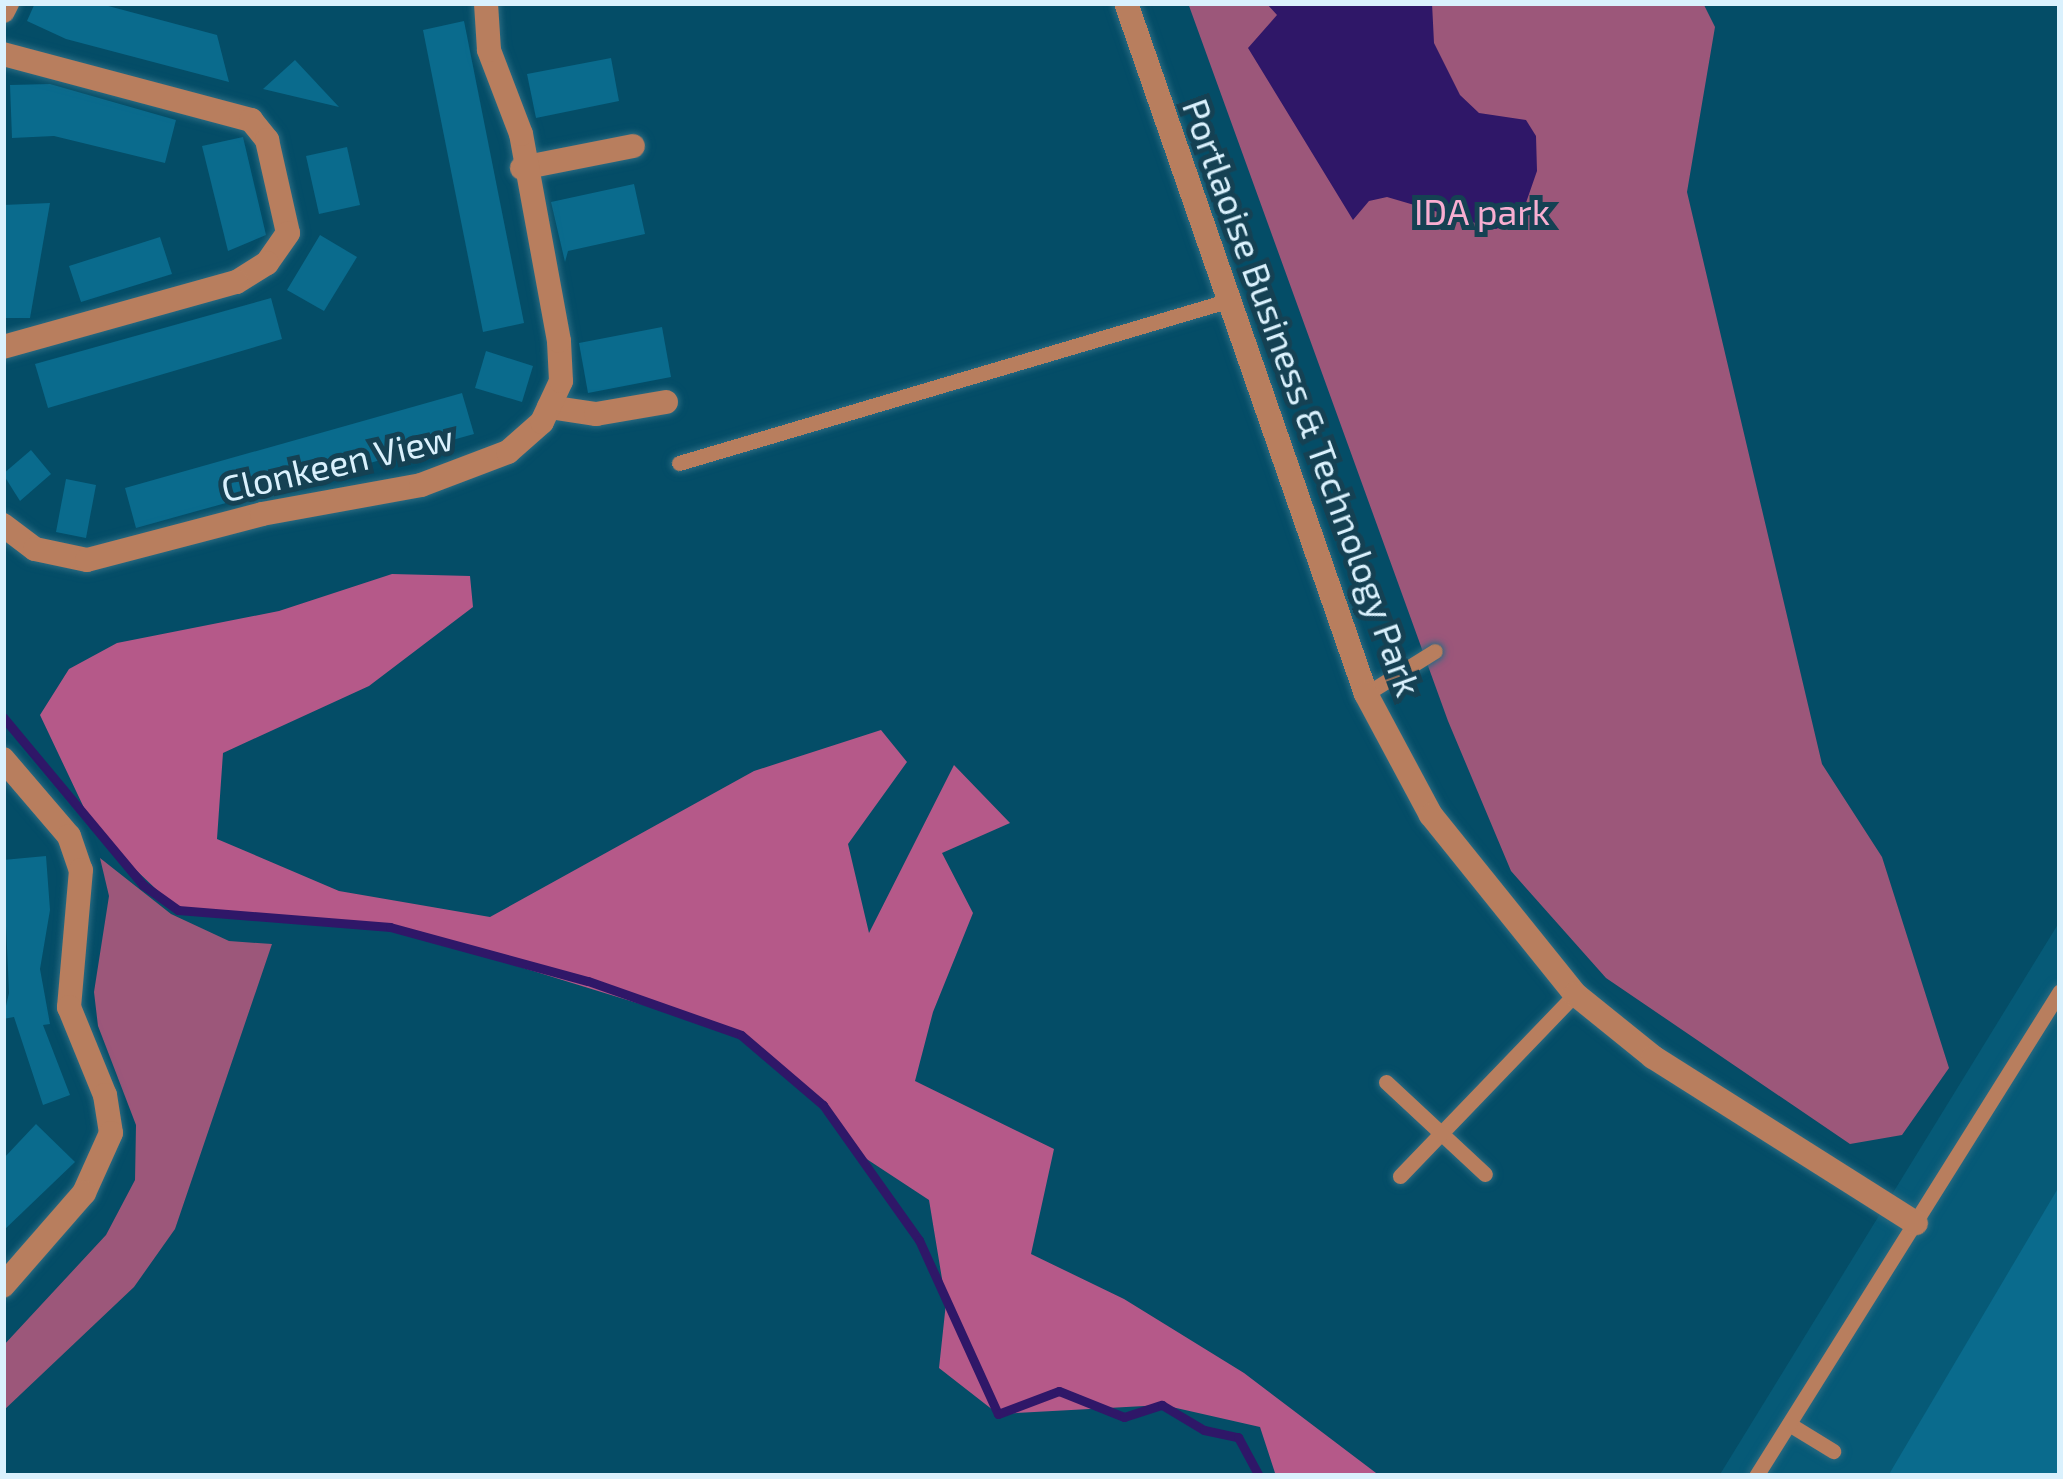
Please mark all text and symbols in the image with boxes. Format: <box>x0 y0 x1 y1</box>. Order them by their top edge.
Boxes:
street label: Portlaoise Business & Technology Park <box>1174 92 1432 702</box>
park label: IDA park <box>1413 189 1551 233</box>
street label: Clonkeen View <box>216 414 458 510</box>

